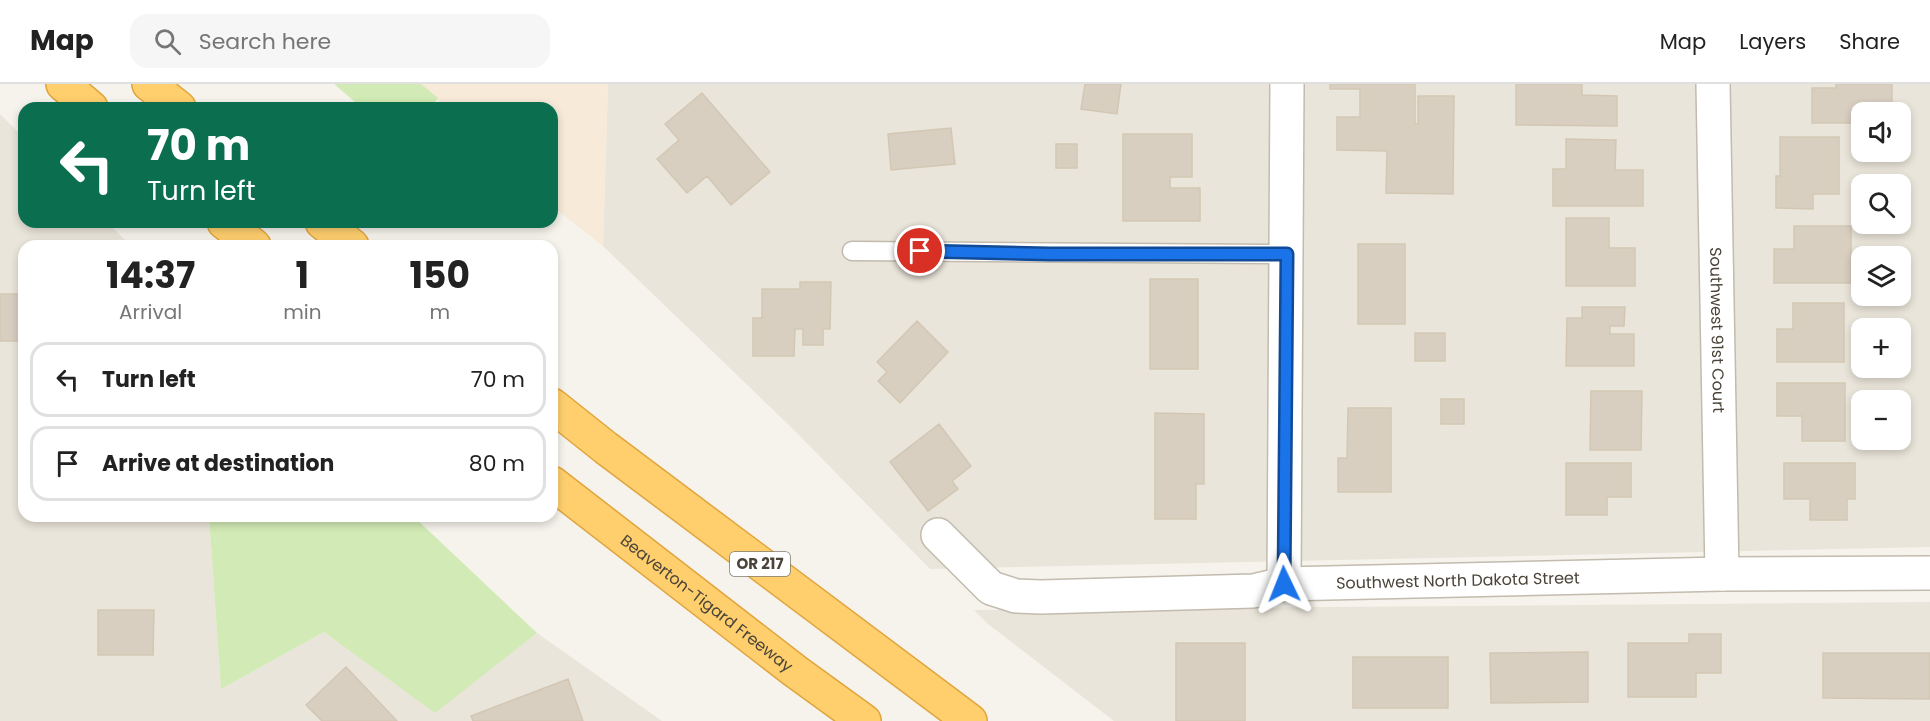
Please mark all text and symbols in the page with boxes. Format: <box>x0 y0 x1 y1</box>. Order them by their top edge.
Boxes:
search box <box>130 14 550 68</box>
text: Map <box>30 21 94 60</box>
icon: search <box>151 25 184 58</box>
text: Search here <box>199 26 331 57</box>
text: Map <box>1660 27 1706 56</box>
text: Layers <box>1739 27 1806 56</box>
text: Share <box>1839 27 1900 56</box>
map controls <box>1851 102 1911 450</box>
button: sound <box>1851 102 1911 162</box>
text: 70 m <box>147 116 250 175</box>
icon: left <box>48 126 126 204</box>
text: Turn left <box>147 172 256 209</box>
button: search <box>1851 174 1911 234</box>
pin <box>894 225 945 276</box>
icon: arrive <box>903 234 936 267</box>
button: layers <box>1851 246 1911 306</box>
street label: Southwest 91st Court <box>1704 247 1730 413</box>
text: 14:37 <box>106 250 195 301</box>
text: 1 <box>296 250 309 301</box>
text: 150 <box>410 250 470 301</box>
text: Arrival <box>119 298 182 326</box>
text: min <box>283 298 322 326</box>
text: m <box>429 298 450 326</box>
button: + <box>1851 318 1911 378</box>
icon: left <box>51 363 84 396</box>
text: Turn left <box>102 364 196 395</box>
text: 70 m <box>471 364 525 395</box>
button: − <box>1851 390 1911 450</box>
icon: arrive <box>51 447 84 480</box>
text: Arrive at destination <box>102 448 334 479</box>
text: 80 m <box>469 448 525 479</box>
street label: Beaverton-Tigard Freeway <box>616 529 798 678</box>
road number: OR 217 <box>730 552 790 576</box>
position arrow <box>1252 552 1316 616</box>
street label: Southwest North Dakota Street <box>1336 566 1580 595</box>

